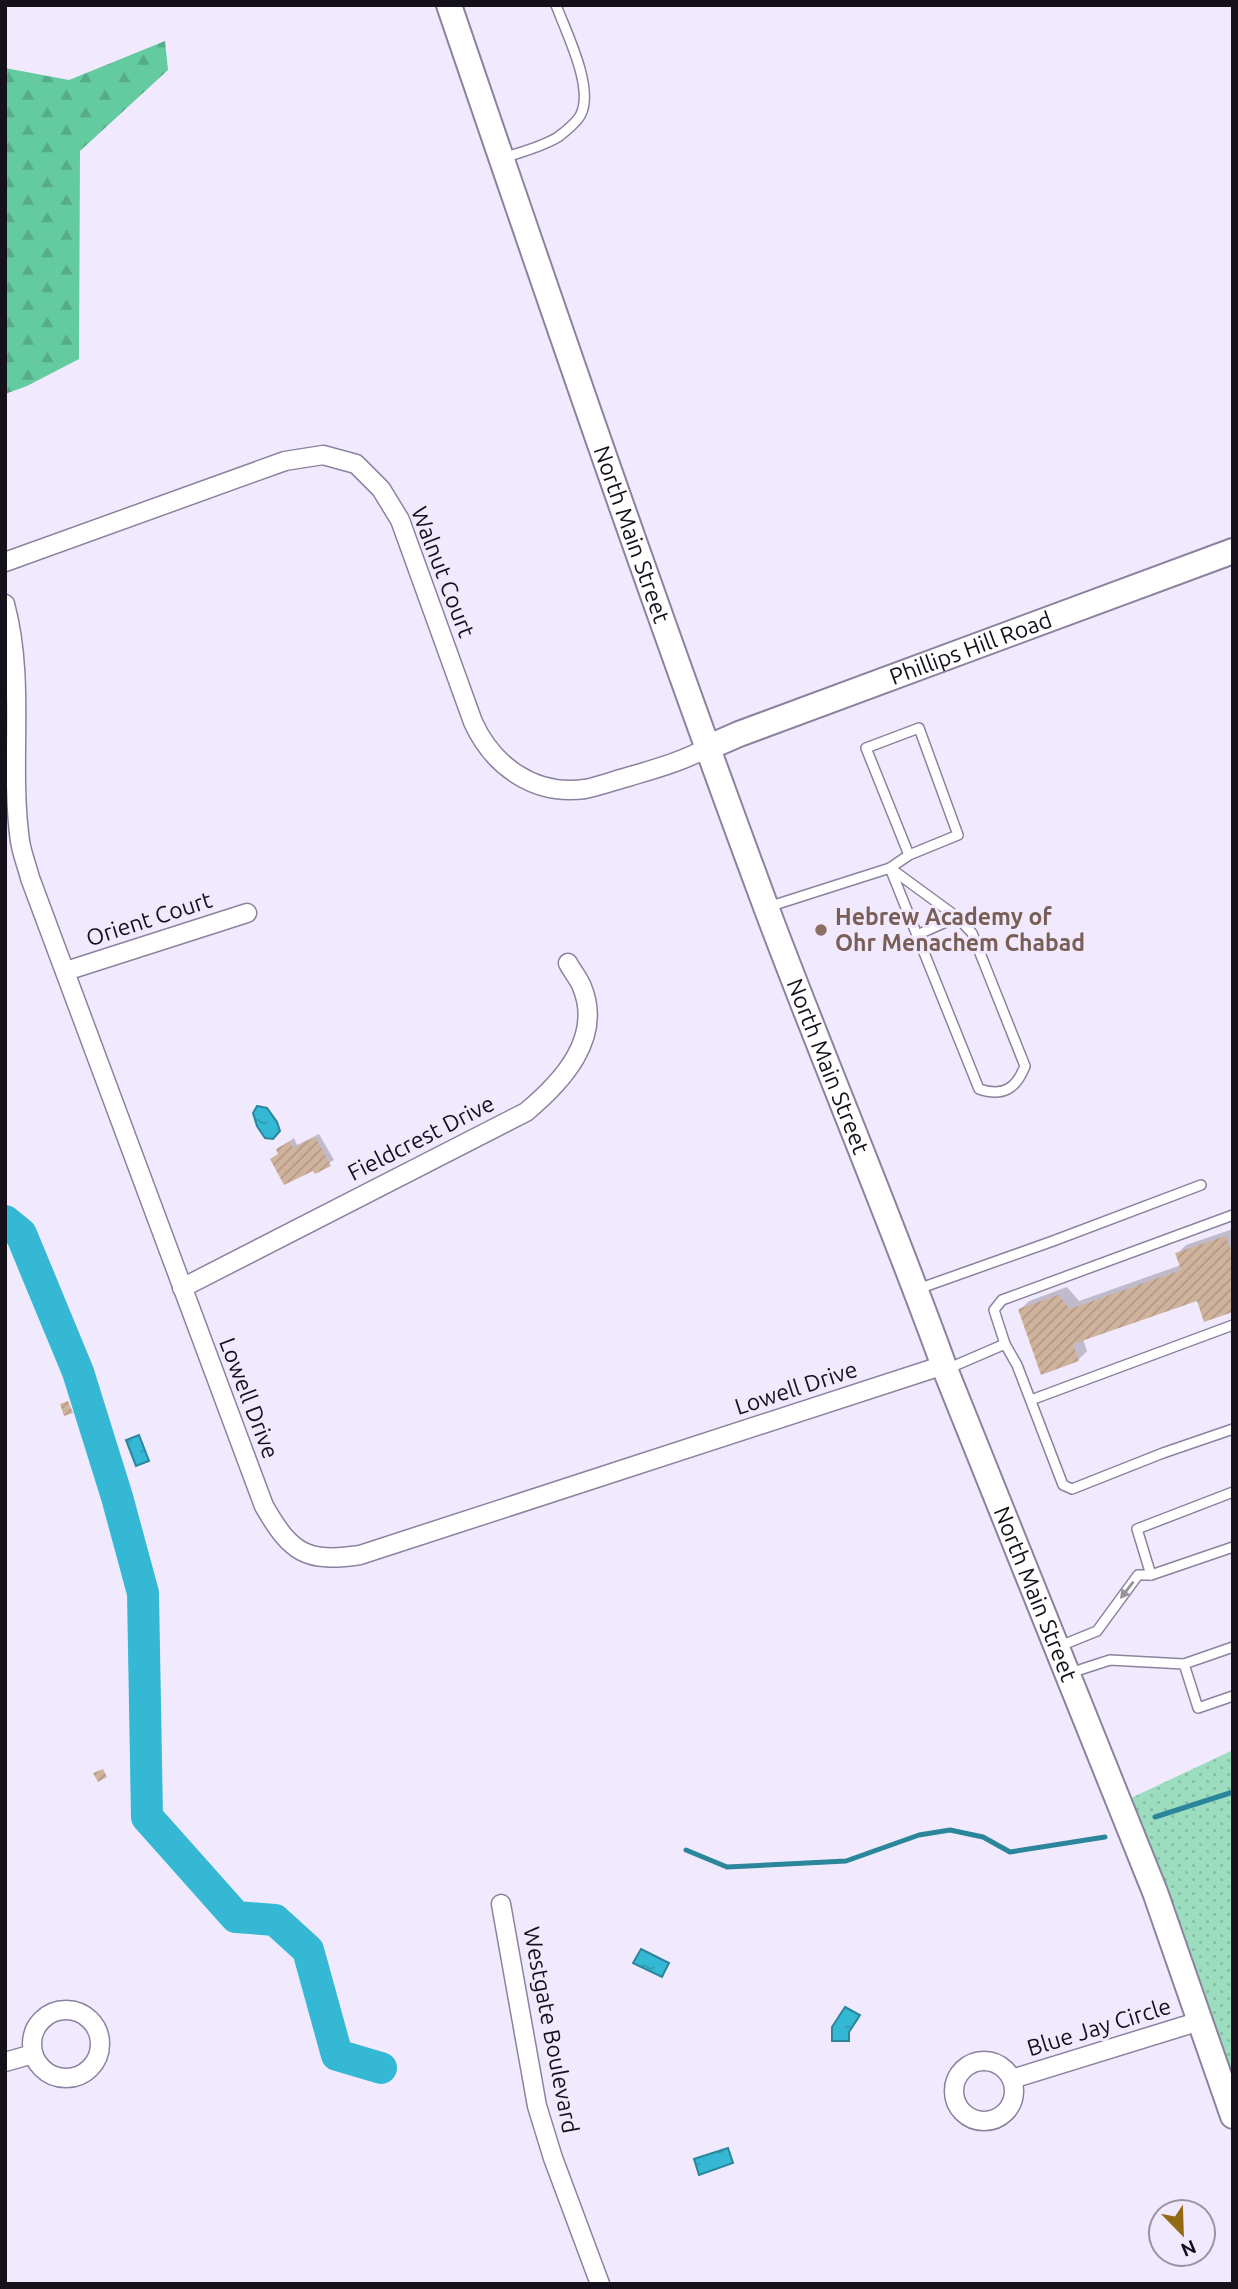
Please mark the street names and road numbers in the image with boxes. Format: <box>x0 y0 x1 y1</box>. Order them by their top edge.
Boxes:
street label: North Main Street <box>589 442 675 626</box>
street label: Walnut Court <box>407 503 480 641</box>
street label: Phillips Hill Road <box>886 606 1055 689</box>
street label: Orient Court <box>83 886 215 951</box>
street label: North Main Street <box>783 975 874 1157</box>
street label: Fieldcrest Drive <box>344 1090 498 1185</box>
street label: Lowell Drive <box>215 1334 284 1462</box>
street label: Lowell Drive <box>731 1356 860 1419</box>
street label: North Main Street <box>989 1503 1082 1685</box>
street label: Westgate Boulevard <box>519 1925 584 2135</box>
street label: Blue Jay Circle <box>1024 1993 1174 2060</box>

